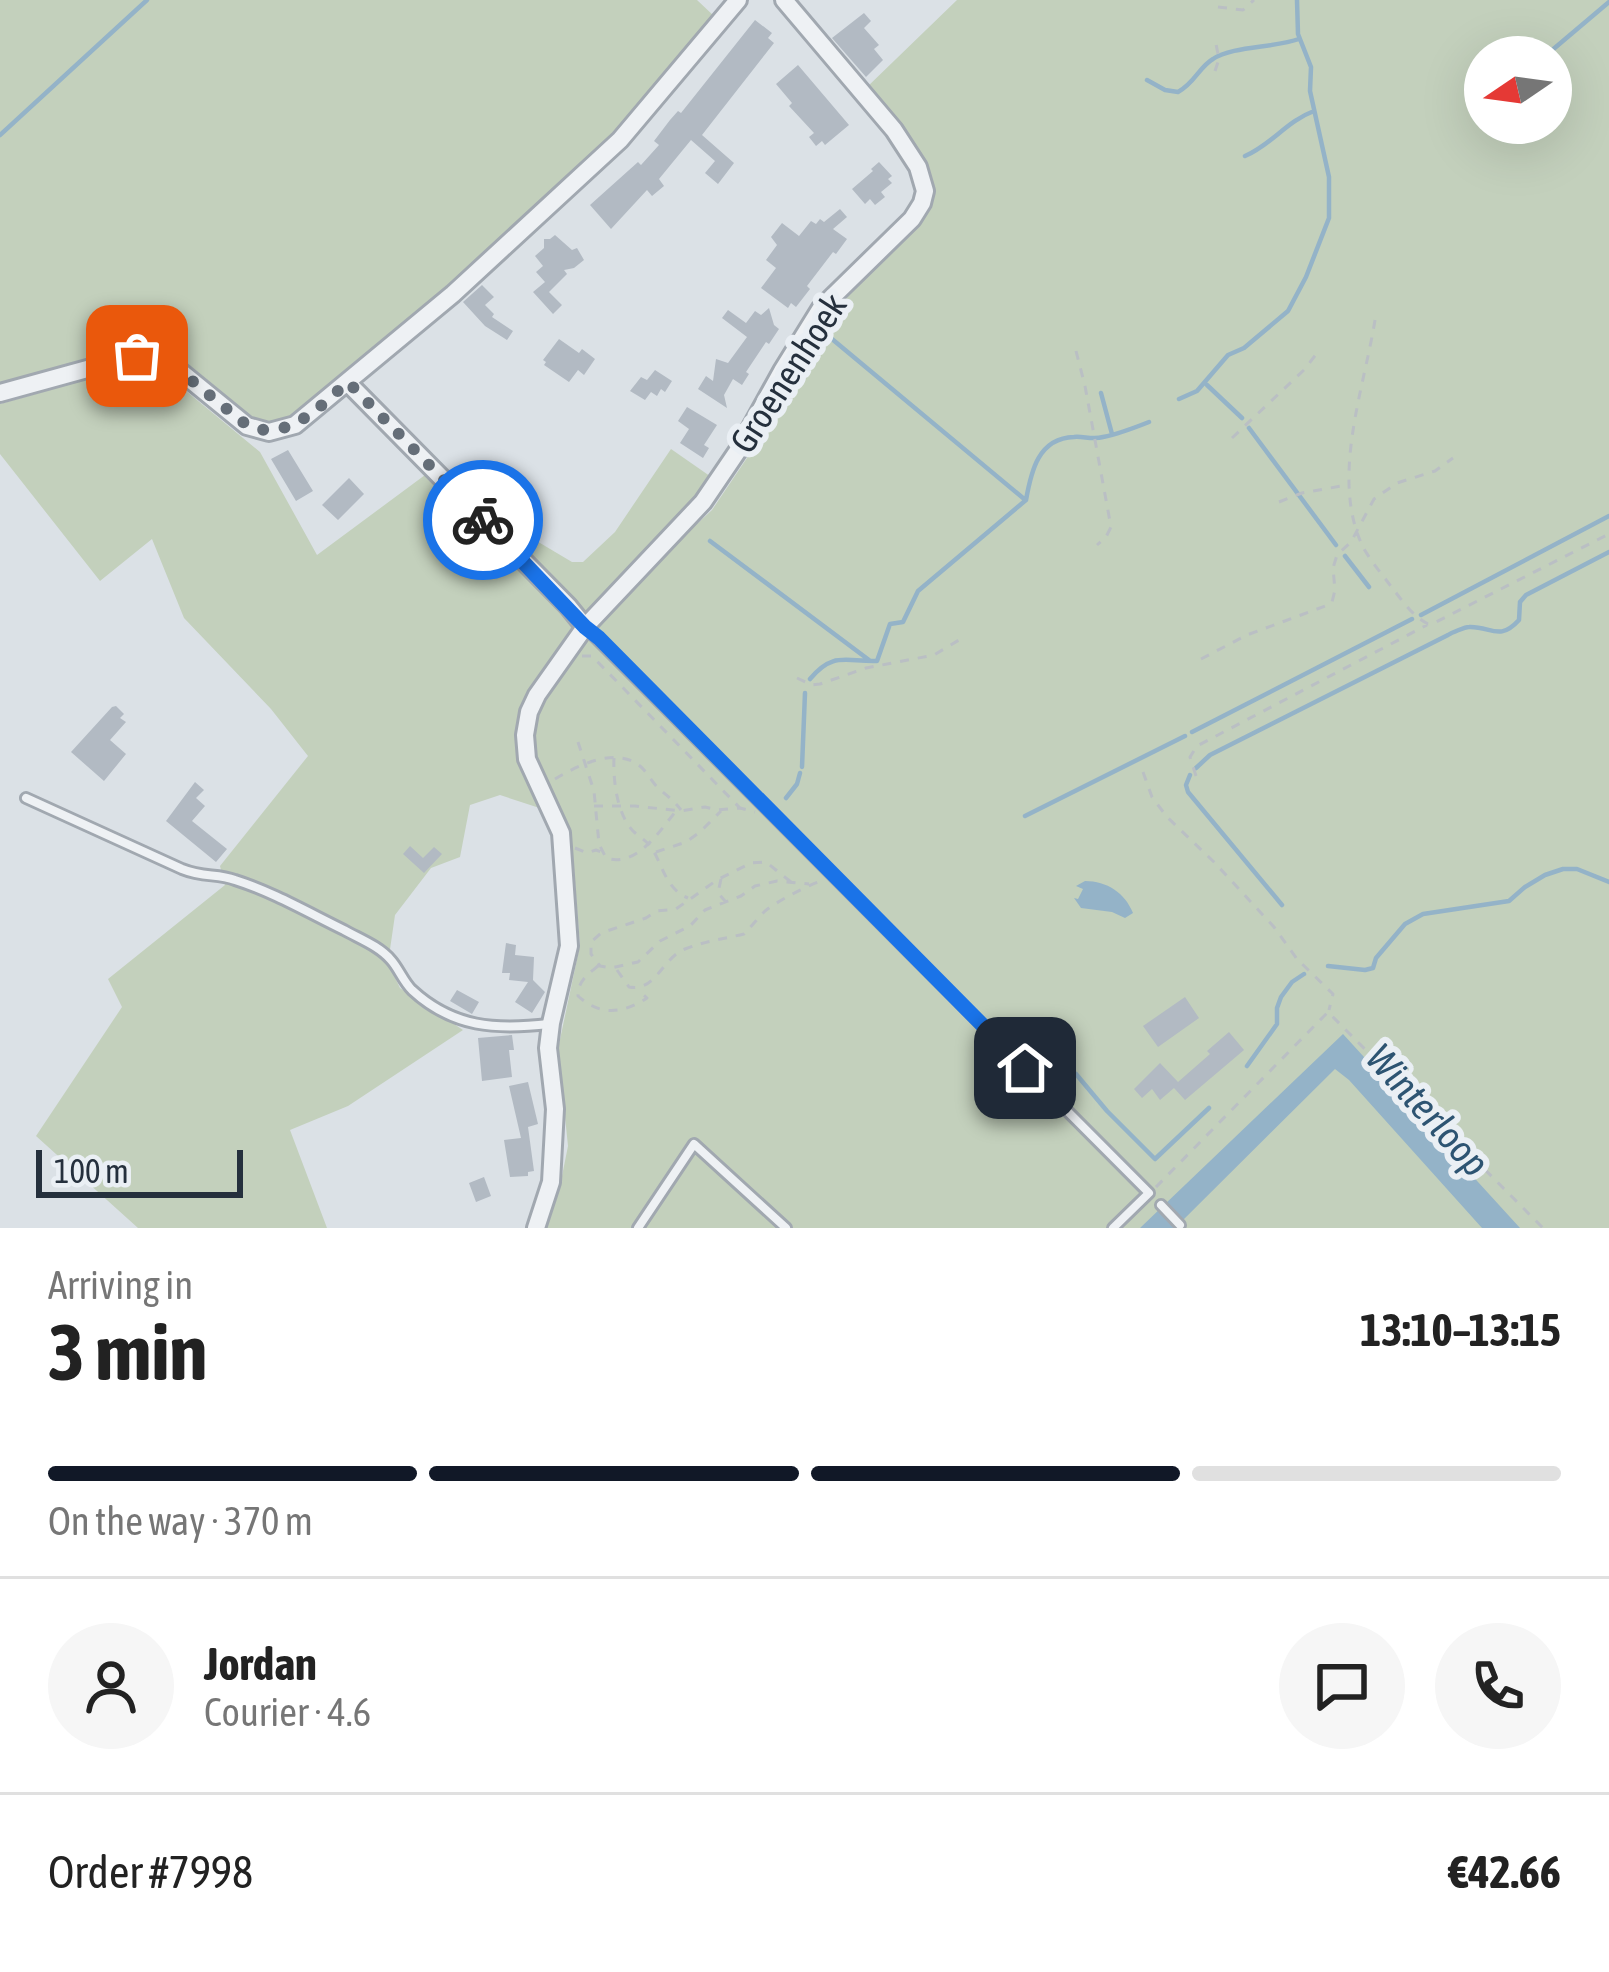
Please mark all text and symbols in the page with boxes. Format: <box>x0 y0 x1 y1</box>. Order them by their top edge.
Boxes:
north arrow <box>1464 36 1572 144</box>
map controls <box>1464 36 1572 144</box>
street label: Groenenhoek <box>721 286 855 460</box>
pin <box>86 305 188 407</box>
icon: bag <box>104 323 170 389</box>
courier <box>423 460 543 580</box>
icon: bike <box>450 487 516 553</box>
pin <box>974 1017 1076 1119</box>
icon: home <box>992 1035 1058 1101</box>
water label: Winterloop <box>1358 1035 1498 1185</box>
scale bar <box>36 1144 243 1197</box>
text: 100 m <box>54 1152 129 1190</box>
text: Arriving in <box>48 1263 193 1307</box>
text: 13:10–13:15 <box>1360 1304 1561 1356</box>
text: 3 min <box>48 1307 207 1397</box>
text: On the way · 370 m <box>48 1499 313 1543</box>
button: person <box>48 1623 174 1749</box>
button: chat <box>1279 1623 1405 1749</box>
button: phone <box>1435 1623 1561 1749</box>
text: Jordan <box>204 1638 317 1690</box>
text: Courier · 4.6 <box>204 1690 371 1734</box>
text: Order #7998 <box>48 1846 253 1898</box>
text: €42.66 <box>1448 1846 1561 1898</box>

